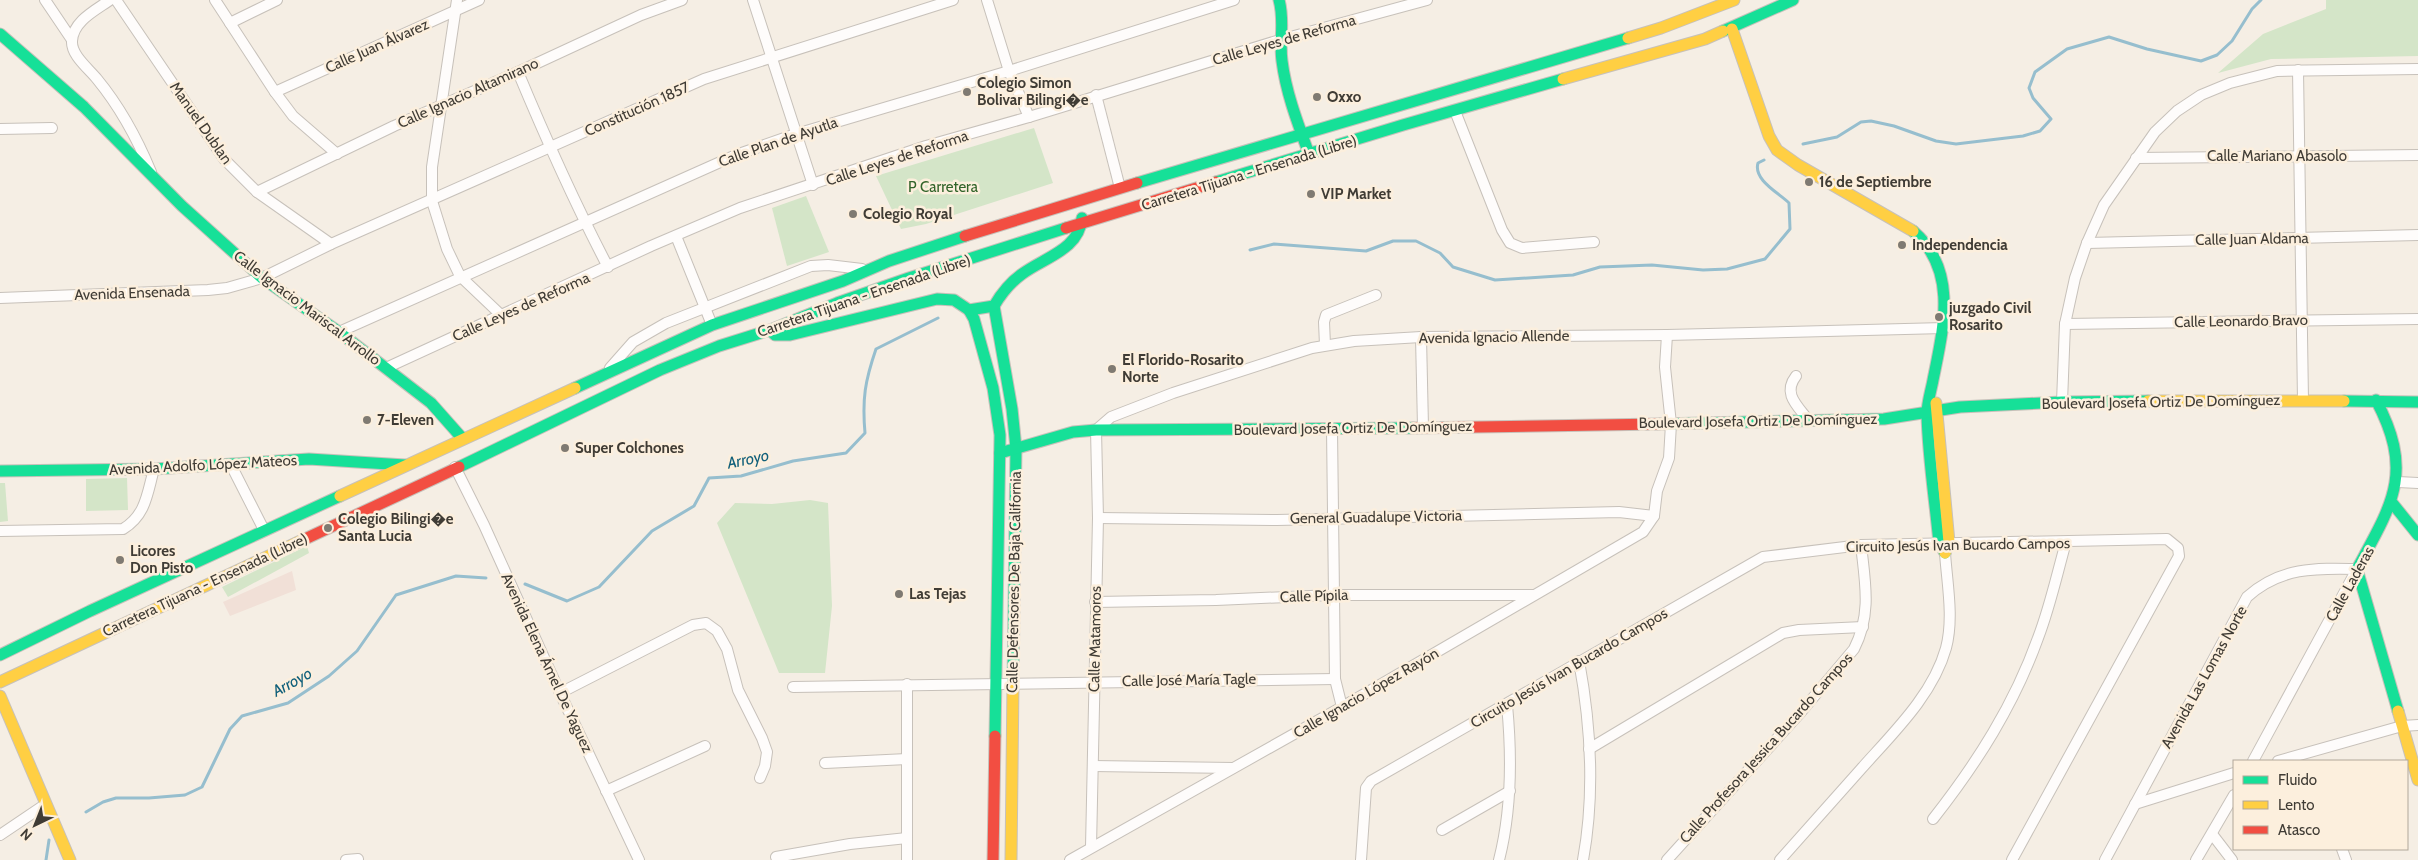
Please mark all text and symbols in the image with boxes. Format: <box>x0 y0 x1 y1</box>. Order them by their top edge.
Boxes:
street label: Calle Leyes de Reforma <box>1210 11 1358 69</box>
street label: Calle Juan Álvarez <box>322 14 432 77</box>
street label: Calle Ignacio Altamirano <box>395 54 541 132</box>
place label: Colegio Simon Bolivar Bilingi�e <box>977 74 1089 109</box>
street label: Manuel Dublan <box>166 78 236 168</box>
street label: Constitución 1857 <box>582 78 693 140</box>
marker: Colegio Simon Bolivar Bilingi�e <box>961 86 973 98</box>
place label: Oxxo <box>1327 88 1362 106</box>
marker: Oxxo <box>1311 91 1323 103</box>
street label: Calle Plan de Ayutla <box>716 113 841 171</box>
street label: Calle Leyes de Reforma <box>824 126 971 189</box>
street label: Carretera Tijuana - Ensenada (Libre) <box>1139 132 1359 214</box>
street label: Calle Mariano Abasolo <box>2207 147 2347 165</box>
place label: 16 de Septiembre <box>1819 173 1932 191</box>
marker: 16 de Septiembre <box>1803 176 1815 188</box>
park label: P Carretera <box>908 178 979 196</box>
place label: VIP Market <box>1321 185 1392 203</box>
marker: VIP Market <box>1305 188 1317 200</box>
place label: Colegio Royal <box>863 205 952 223</box>
marker: Colegio Royal <box>847 208 859 220</box>
street label: Calle Juan Aldama <box>2195 229 2310 249</box>
place label: Independencia <box>1912 236 2008 254</box>
marker: Independencia <box>1896 239 1908 251</box>
street label: Calle Ignacio Mariscal Arrollo <box>230 247 384 369</box>
street label: Carretera Tijuana - Ensenada (Libre) <box>755 251 973 341</box>
street label: Calle Leyes de Reforma <box>450 268 593 345</box>
street label: Avenida Ensenada <box>74 282 191 304</box>
place label: juzgado Civil Rosarito <box>1948 299 2031 334</box>
marker: juzgado Civil Rosarito <box>1933 311 1945 323</box>
street label: Calle Leonardo Bravo <box>2174 311 2308 331</box>
street label: Avenida Ignacio Allende <box>1419 327 1570 347</box>
place label: El Florido-Rosarito Norte <box>1122 351 1244 386</box>
marker: El Florido-Rosarito Norte <box>1106 363 1118 375</box>
street label: Boulevard Josefa Ortiz De Domínguez <box>2042 391 2280 413</box>
street label: Boulevard Josefa Ortiz De Domínguez <box>1639 410 1877 432</box>
place label: 7-Eleven <box>377 411 434 429</box>
marker: 7-Eleven <box>361 414 373 426</box>
street label: Boulevard Josefa Ortiz De Domínguez <box>1234 417 1472 439</box>
place label: Super Colchones <box>575 439 684 457</box>
marker: Super Colchones <box>559 442 571 454</box>
water label: Arroyo <box>724 445 771 473</box>
street label: Avenida Adolfo López Mateos <box>109 451 297 479</box>
street label: Calle Defensores De Baja California <box>1003 470 1025 693</box>
street label: General Guadalupe Victoria <box>1290 506 1463 527</box>
place label: Colegio Bilingi�e Santa Lucia <box>338 510 454 545</box>
marker: Colegio Bilingi�e Santa Lucia <box>322 522 334 534</box>
street label: Carretera Tijuana - Ensenada (Libre) <box>100 529 310 641</box>
street label: Circuito Jesús Ivan Bucardo Campos <box>1846 534 2070 556</box>
place label: Licores Don Pisto <box>130 542 194 577</box>
street label: Calle Laderas <box>2322 543 2378 625</box>
marker: Licores Don Pisto <box>114 554 126 566</box>
street label: Avenida Elena Ámel De Yaguez <box>497 570 598 756</box>
place label: Las Tejas <box>909 585 966 603</box>
street label: Calle Matamoros <box>1085 586 1105 692</box>
street label: Calle Pípila <box>1279 586 1349 606</box>
marker: Las Tejas <box>893 588 905 600</box>
street label: Avenida Las Lomas Norte <box>2157 602 2251 751</box>
street label: Circuito Jesús Ivan Bucardo Campos <box>1467 604 1671 732</box>
street label: Calle Ignacio López Rayón <box>1290 644 1442 742</box>
street label: Calle Profesora Jessica Bucardo Campos <box>1676 649 1856 847</box>
water label: Arroyo <box>268 663 315 701</box>
street label: Calle José María Tagle <box>1122 670 1257 690</box>
legend <box>2233 760 2408 850</box>
text: Fluido <box>2278 771 2317 789</box>
text: Lento <box>2278 796 2315 814</box>
north arrow <box>10 800 60 850</box>
text: Atasco <box>2278 821 2320 839</box>
text: N <box>16 825 36 844</box>

